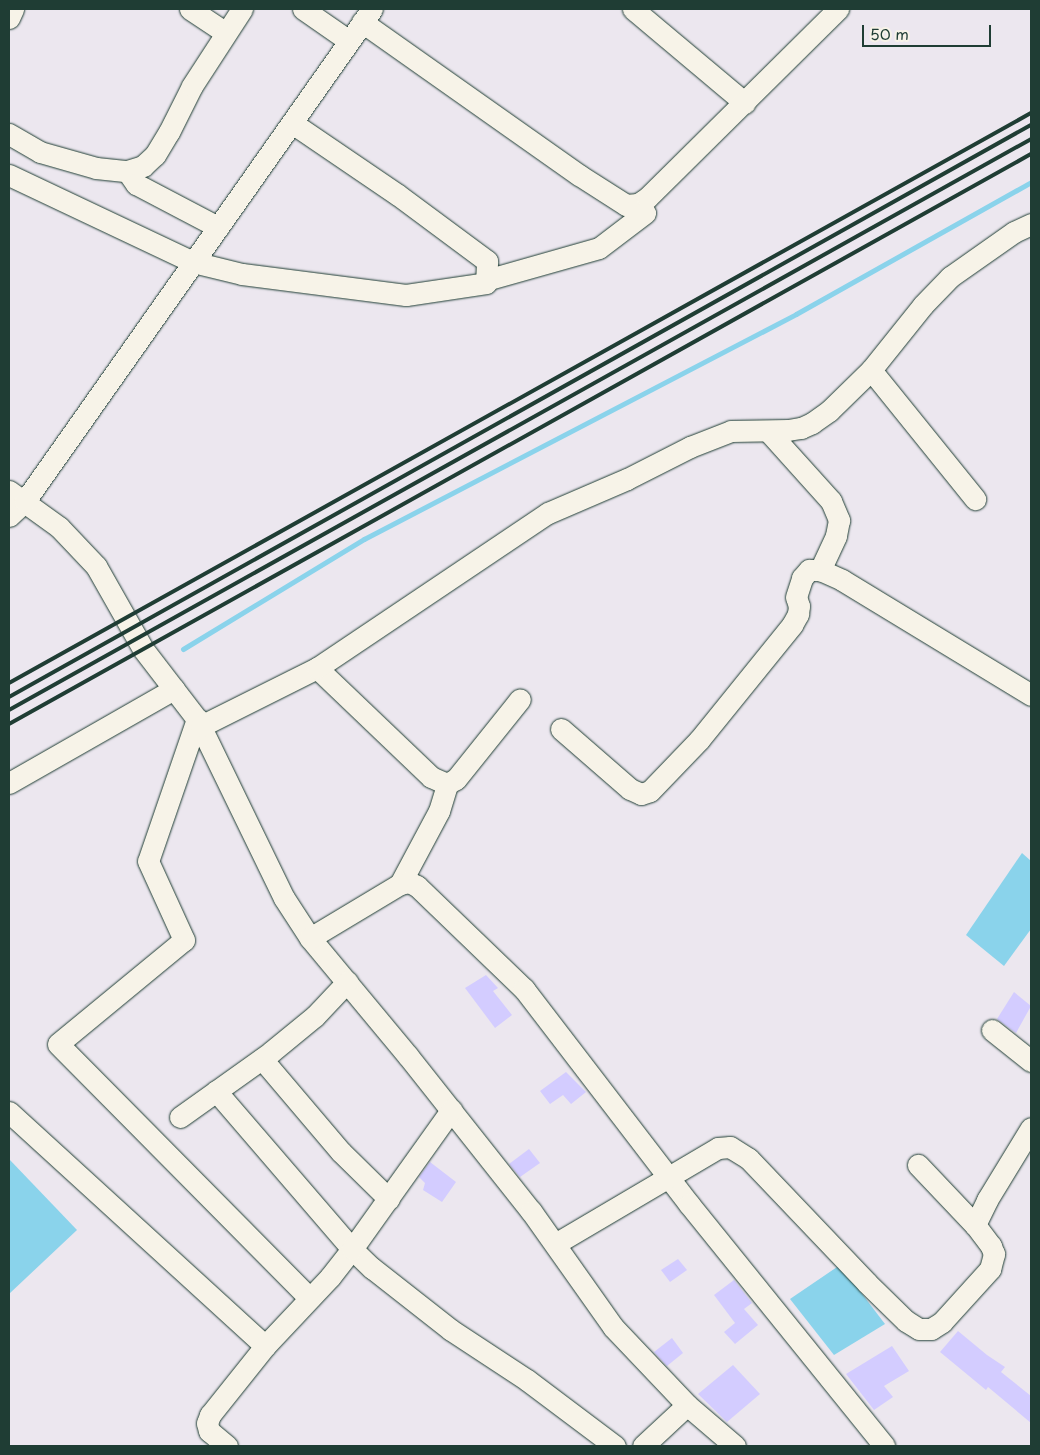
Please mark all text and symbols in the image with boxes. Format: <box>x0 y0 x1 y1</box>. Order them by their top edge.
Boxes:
scale bar <box>865 15 994 47</box>
text: 50 m <box>870 22 909 45</box>

